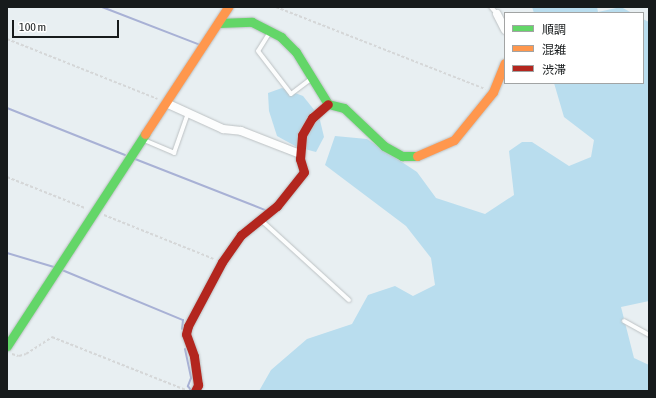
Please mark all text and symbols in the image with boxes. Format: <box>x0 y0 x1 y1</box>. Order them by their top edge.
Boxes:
scale bar <box>14 12 121 38</box>
legend <box>504 12 644 84</box>
text: 100 m <box>19 20 46 34</box>
text: 順調 <box>542 23 566 37</box>
text: 混雑 <box>542 43 566 57</box>
text: 渋滞 <box>542 63 566 77</box>

